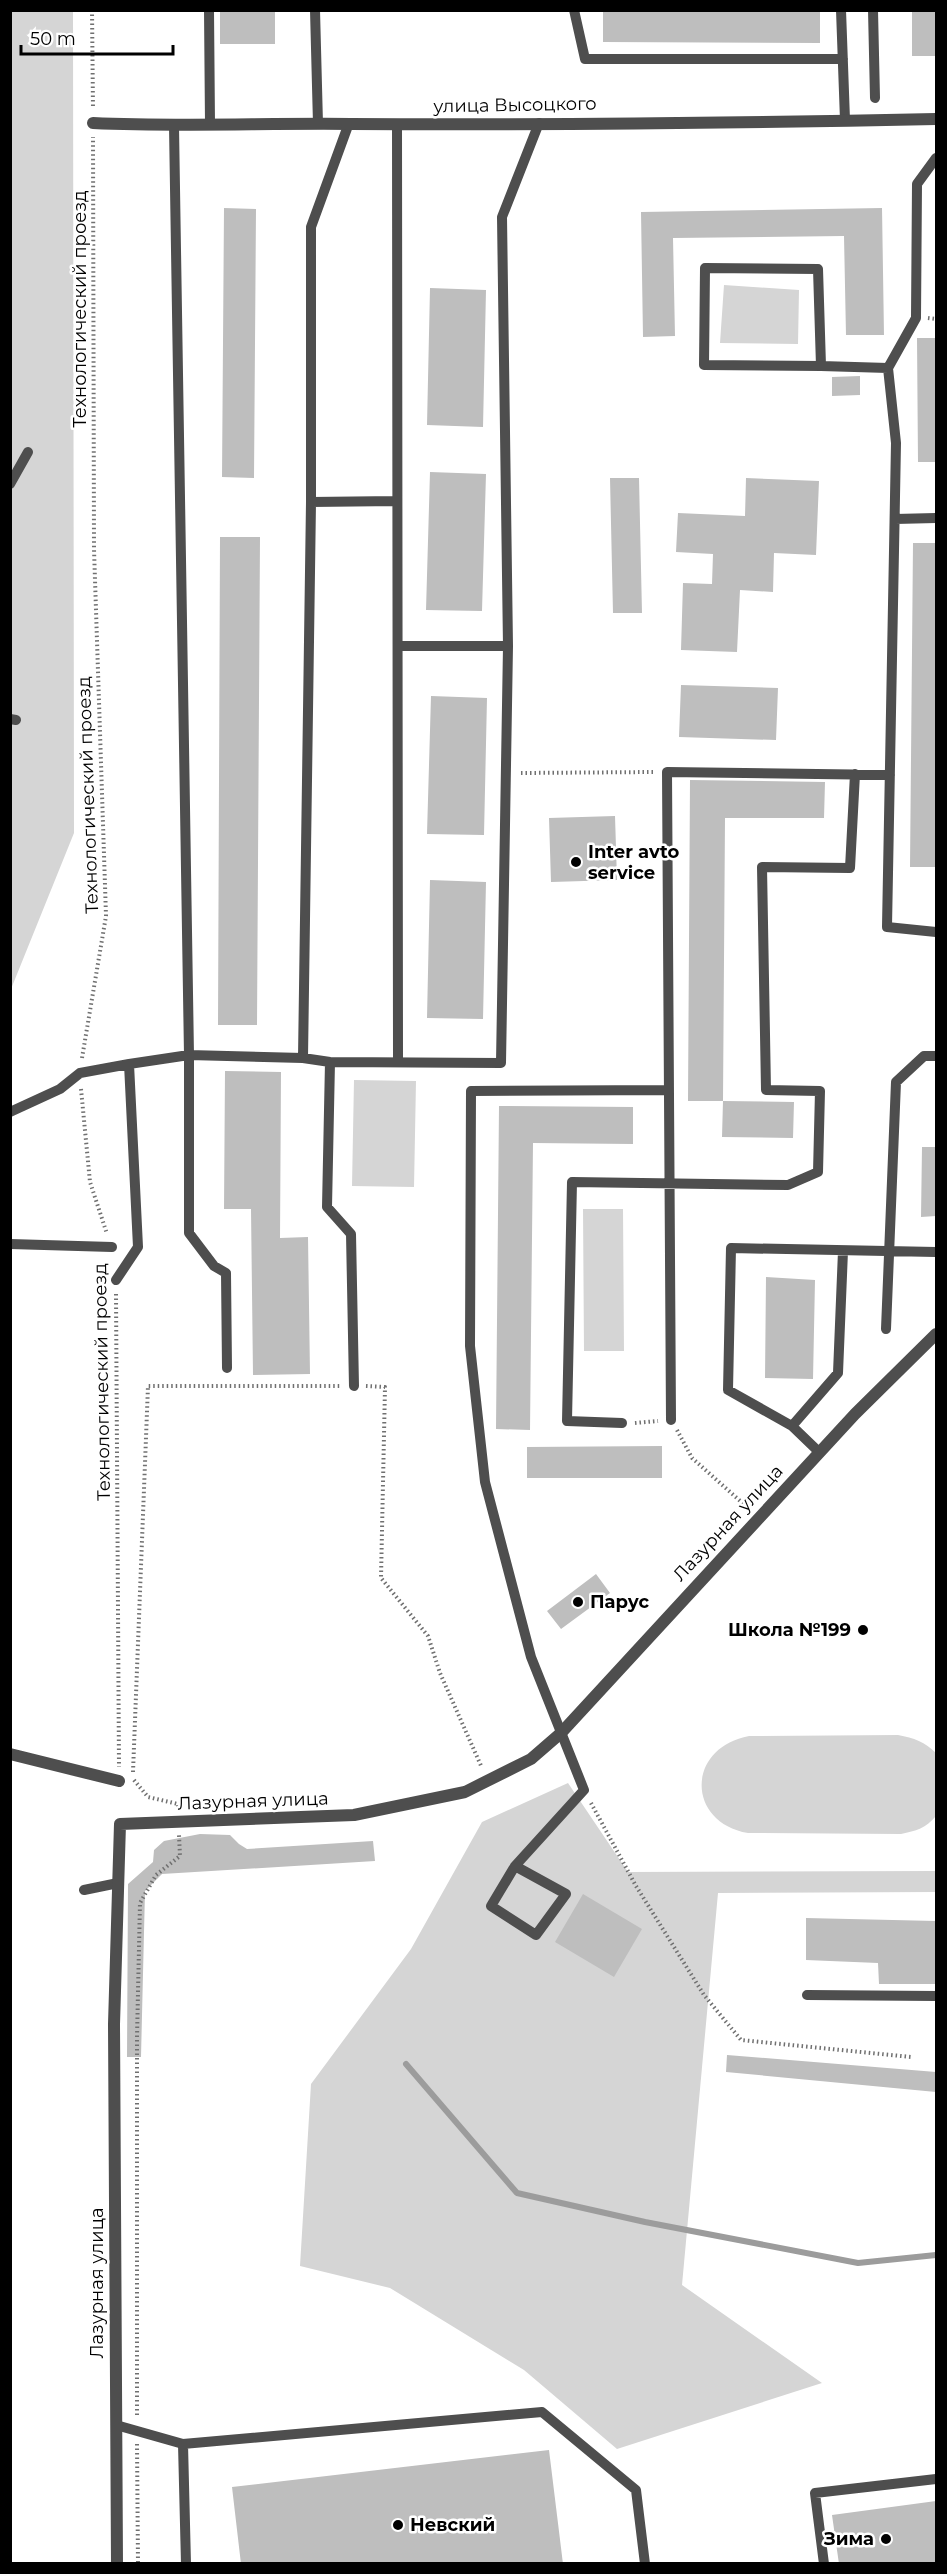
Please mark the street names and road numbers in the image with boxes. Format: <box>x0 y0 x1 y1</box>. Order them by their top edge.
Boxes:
street label: улица Высоцкого <box>432 93 597 117</box>
street label: Технологический проезд <box>69 190 91 428</box>
street label: Технологический проезд <box>73 676 103 914</box>
street label: Технологический проезд <box>89 1263 115 1501</box>
street label: Лазурная улица <box>668 1460 788 1586</box>
street label: Лазурная улица <box>177 1787 329 1815</box>
street label: Лазурная улица <box>86 2207 108 2359</box>

